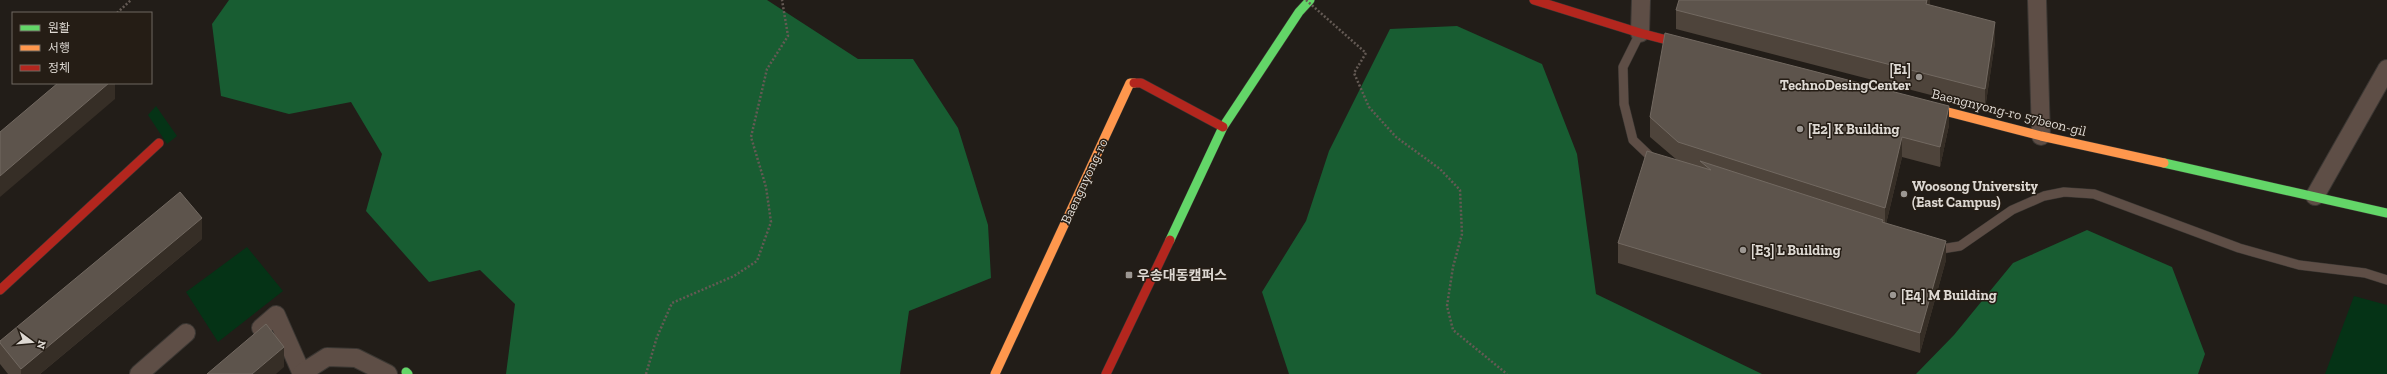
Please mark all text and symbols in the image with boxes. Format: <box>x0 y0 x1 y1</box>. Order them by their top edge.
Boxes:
legend <box>12 12 152 84</box>
text: 원활 <box>48 21 70 35</box>
text: 서행 <box>48 41 70 55</box>
text: 정체 <box>48 61 70 75</box>
place label: [E1] TechnoDesingCenter <box>1780 61 1911 94</box>
marker: [E1] TechnoDesingCenter <box>1914 72 1924 82</box>
street label: Baengnyong-ro 57beon-gil <box>1930 85 2088 140</box>
place label: [E2] K Building <box>1808 121 1900 139</box>
marker: [E2] K Building <box>1795 124 1805 134</box>
street label: Baengnyong-ro <box>1057 136 1112 227</box>
place label: Woosong University (East Campus) <box>1912 178 2038 211</box>
marker: Woosong University (East Campus) <box>1899 189 1909 199</box>
place label: [E3] L Building <box>1751 242 1841 260</box>
marker: [E3] L Building <box>1738 245 1748 255</box>
place label: 우송대동캠퍼스 <box>1137 267 1227 284</box>
marker: 우송대동캠퍼스 <box>1124 270 1134 280</box>
place label: [E4] M Building <box>1901 287 1997 305</box>
marker: [E4] M Building <box>1888 290 1898 300</box>
north arrow <box>12 322 52 362</box>
text: N <box>34 339 49 351</box>

